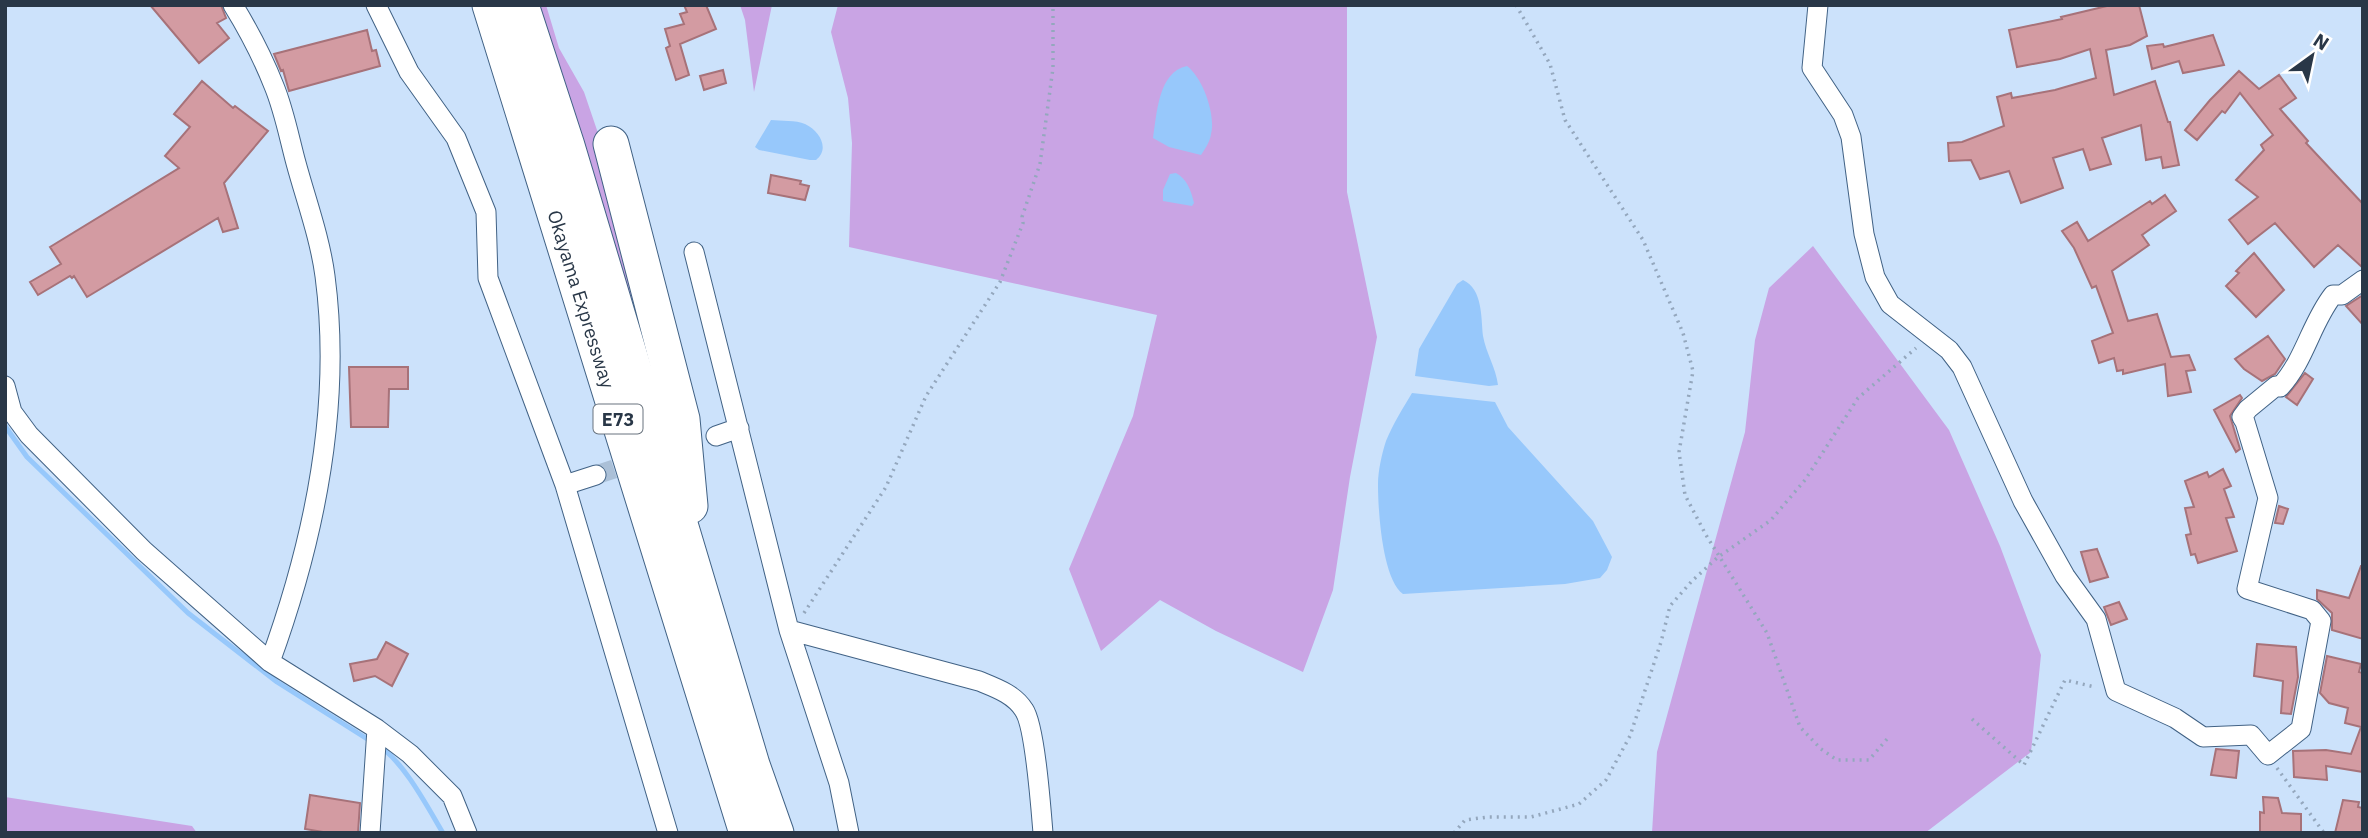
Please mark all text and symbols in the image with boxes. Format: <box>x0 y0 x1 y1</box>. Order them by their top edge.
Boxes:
north arrow <box>2277 21 2347 91</box>
text: N <box>2309 28 2334 56</box>
street label: Okayama Expressway <box>542 207 620 392</box>
road number: E73 <box>594 404 642 433</box>

